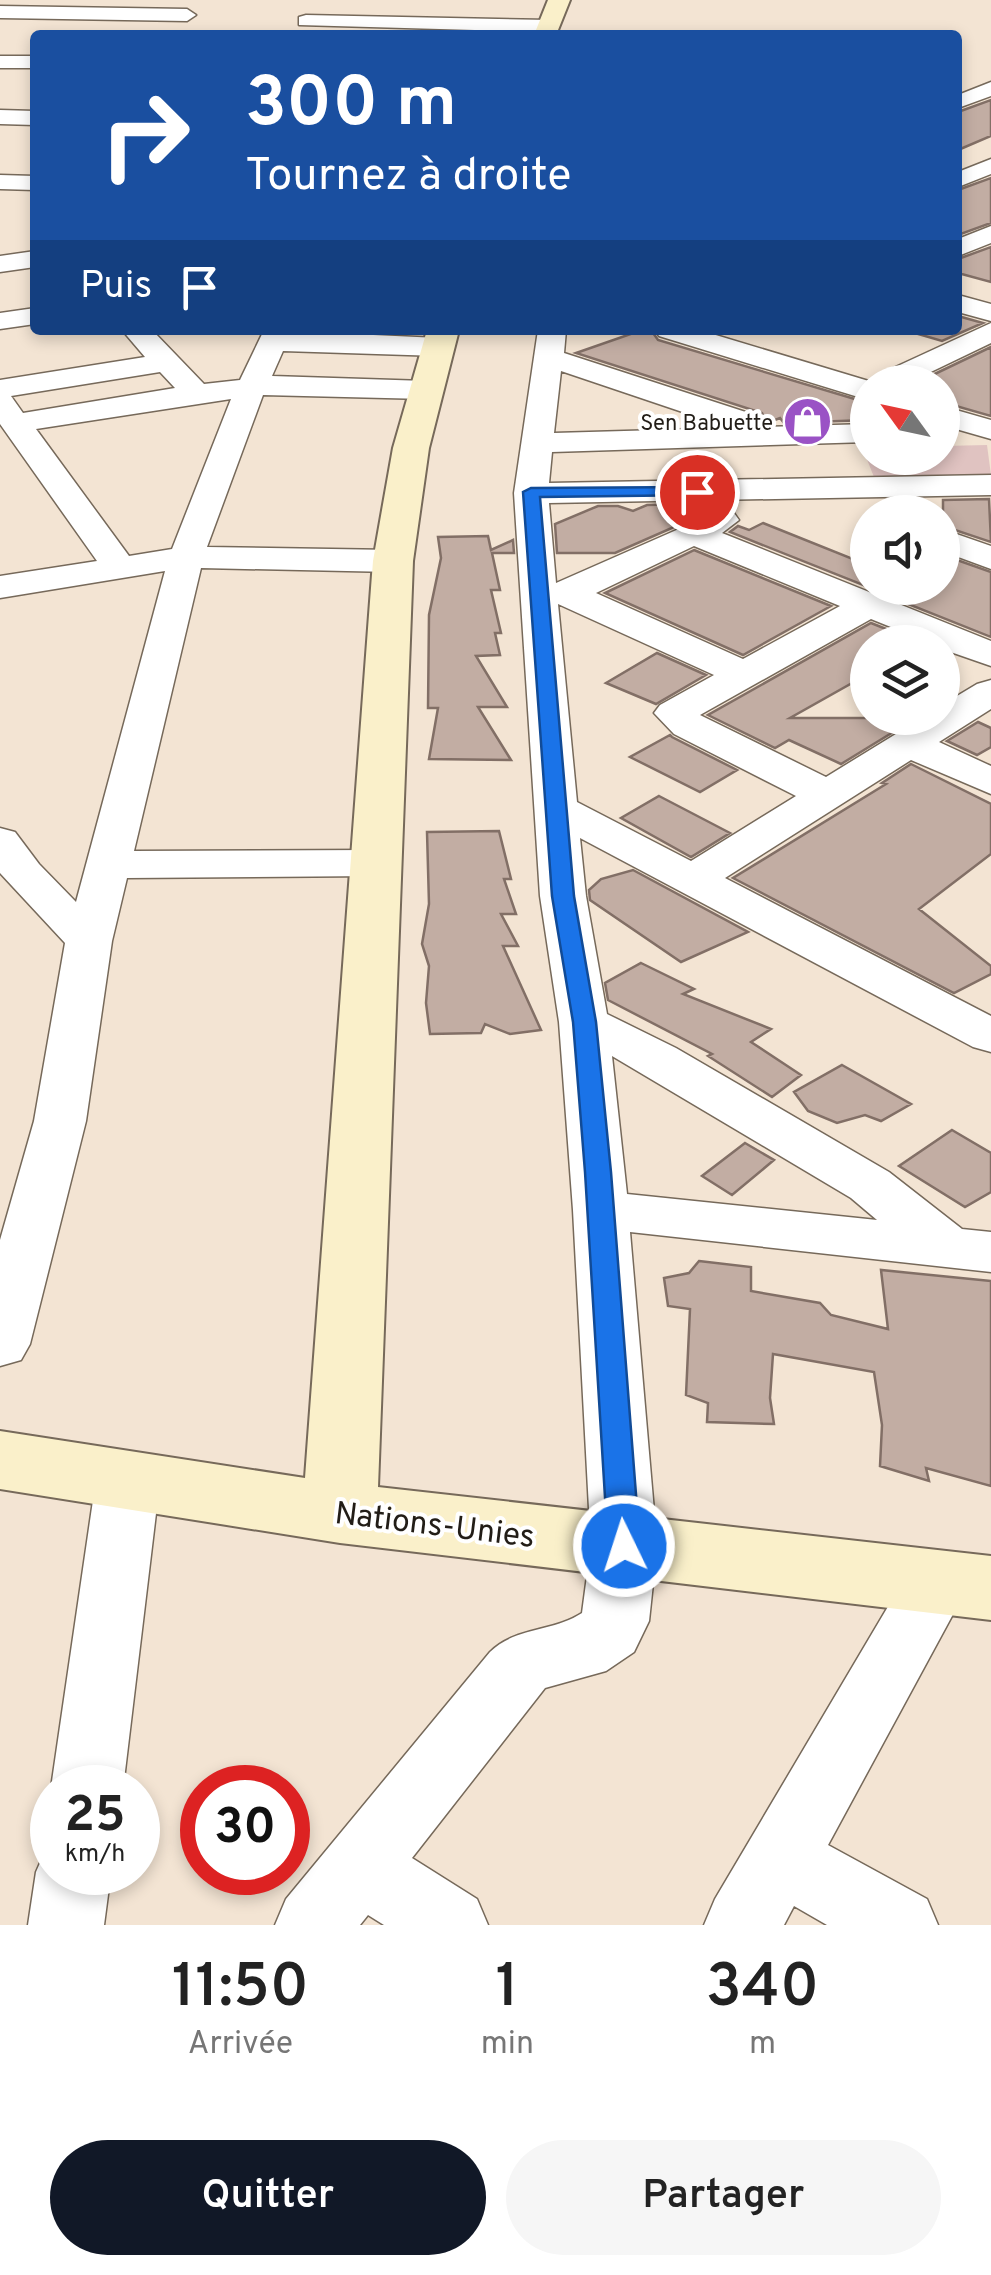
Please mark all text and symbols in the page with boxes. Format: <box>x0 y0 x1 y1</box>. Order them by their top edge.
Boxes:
text: 300 m <box>245 62 457 151</box>
icon: right <box>80 70 210 200</box>
text: Tournez à droite <box>245 149 572 206</box>
icon: arrive <box>172 260 227 315</box>
text: Puis <box>80 263 152 312</box>
north arrow <box>850 365 960 475</box>
map controls <box>850 365 960 735</box>
shop icon: Sen Babuette <box>782 396 834 448</box>
place label: Sen Babuette <box>640 411 773 438</box>
pin <box>655 450 740 535</box>
icon: arrive <box>670 465 725 520</box>
button: sound <box>850 495 960 605</box>
button: layers <box>850 625 960 735</box>
position arrow <box>572 1494 676 1598</box>
street label: Nations-Unies <box>332 1495 537 1559</box>
speed limit sign: 30 <box>180 1765 310 1895</box>
text: 25 <box>64 1786 126 1849</box>
text: km/h <box>65 1839 125 1871</box>
text: 11:50 <box>172 1952 309 2028</box>
text: 1 <box>496 1952 519 2028</box>
text: 340 <box>706 1952 819 2028</box>
text: Arrivée <box>188 2025 293 2065</box>
text: min <box>481 2025 534 2065</box>
text: m <box>749 2025 776 2065</box>
button: Quitter <box>50 2140 486 2255</box>
button: Partager <box>506 2140 941 2255</box>

